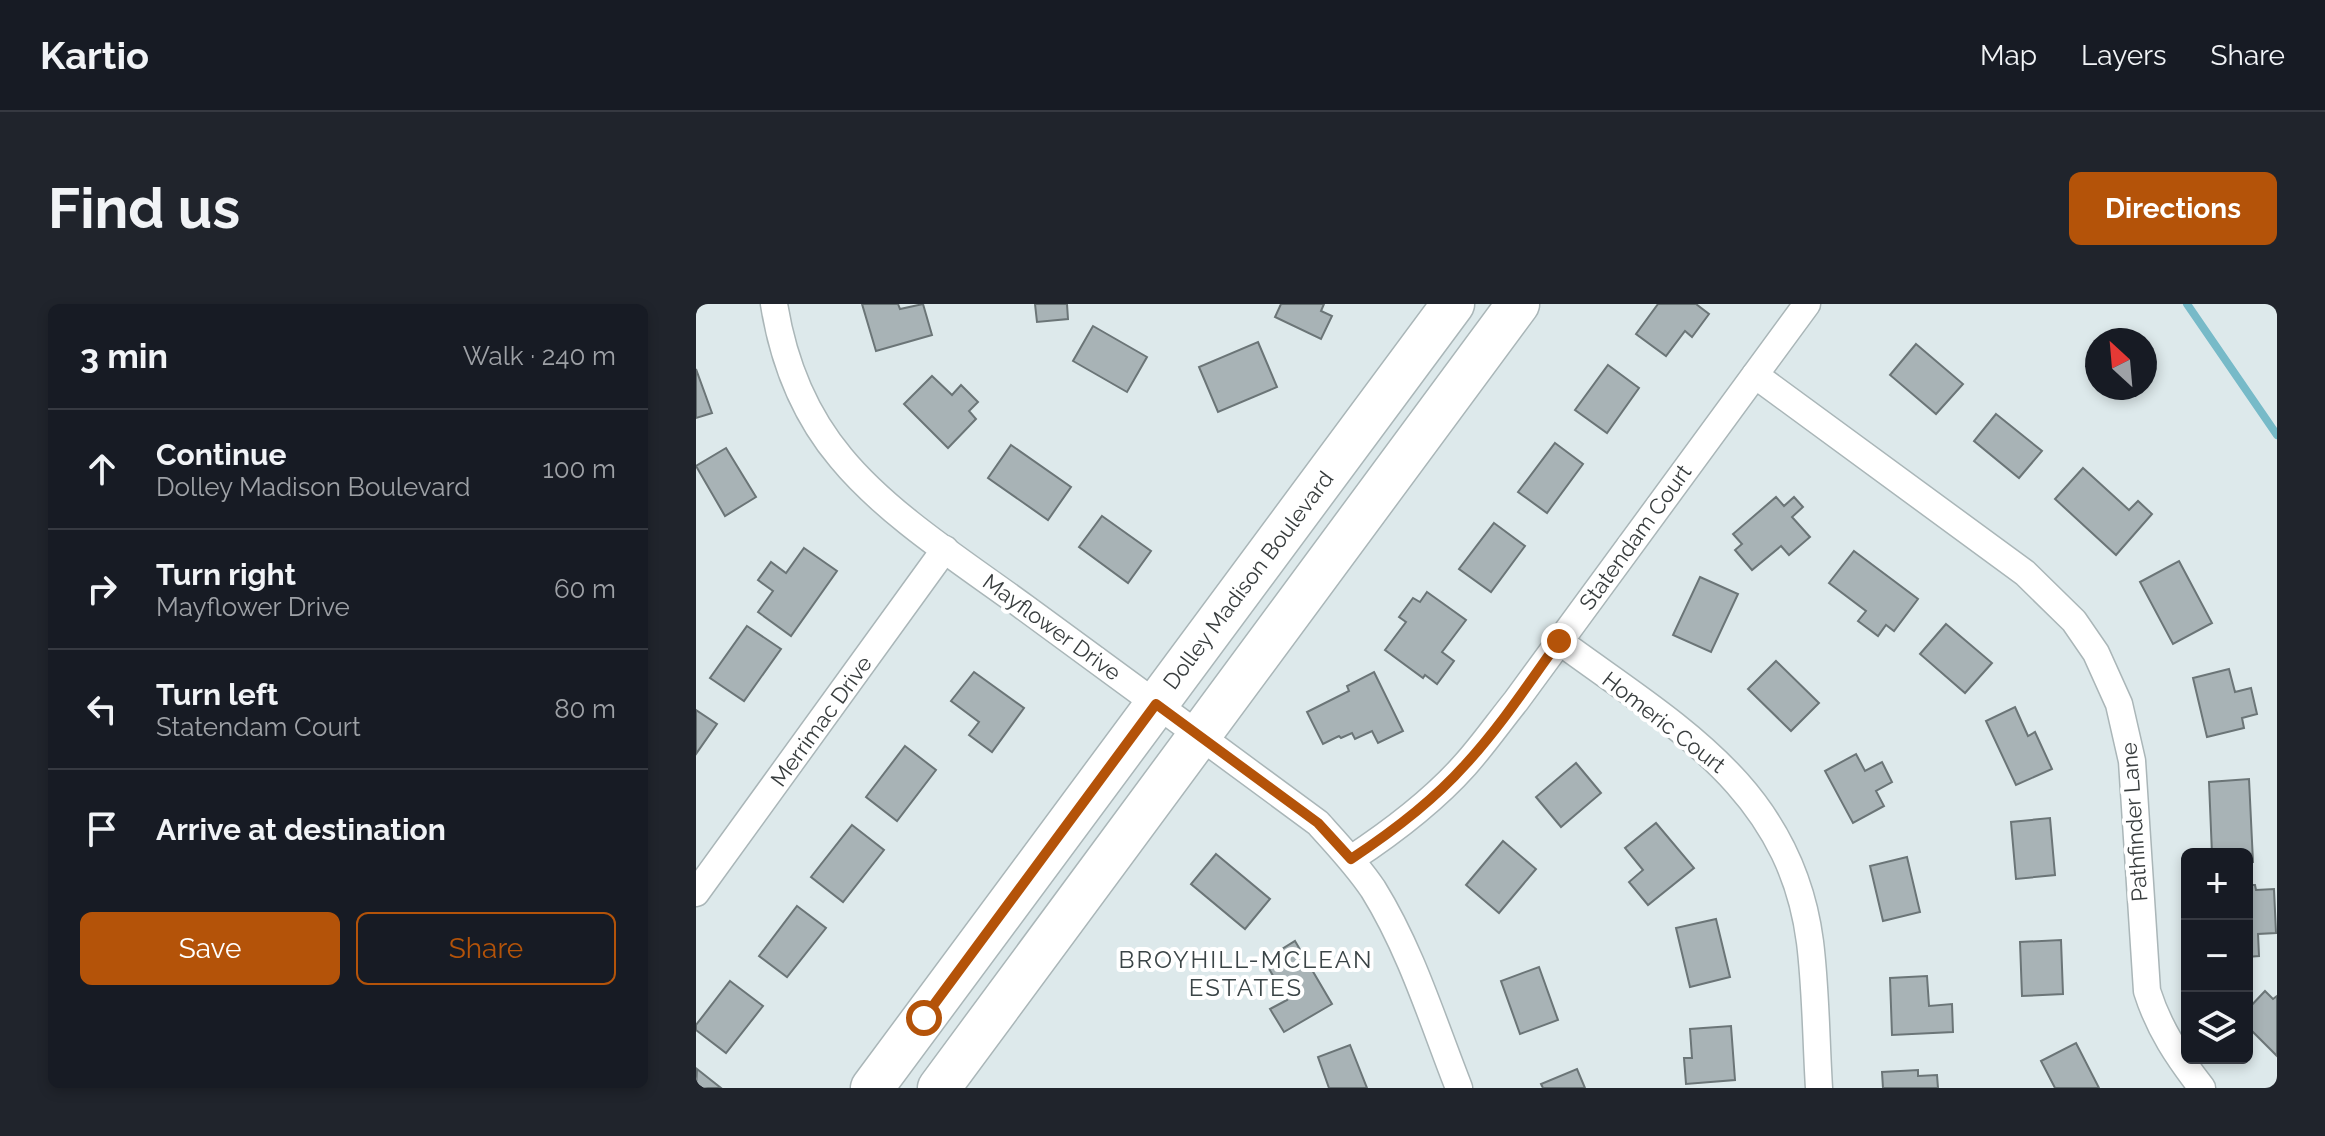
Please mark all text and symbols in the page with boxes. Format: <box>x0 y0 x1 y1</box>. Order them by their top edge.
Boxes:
text: Kartio <box>40 33 149 78</box>
text: Map <box>1980 39 2037 72</box>
text: Layers <box>2081 39 2167 72</box>
text: Share <box>2211 39 2285 72</box>
button: Directions <box>2069 172 2277 245</box>
text: Find us <box>48 175 240 241</box>
north arrow <box>2085 328 2157 400</box>
text: 3 min <box>80 336 168 376</box>
text: Walk · 240 m <box>463 341 616 371</box>
text: Continue <box>156 437 287 472</box>
icon: ahead <box>80 447 124 491</box>
text: 100 m <box>543 454 616 484</box>
street label: Statendam Court <box>1574 459 1697 615</box>
street label: Dolley Madison Boulevard <box>1158 466 1338 694</box>
text: Dolley Madison Boulevard <box>156 472 470 502</box>
text: Turn right <box>156 557 296 592</box>
icon: right <box>80 567 124 611</box>
street label: Mayflower Drive <box>978 568 1126 686</box>
text: 60 m <box>554 574 616 604</box>
text: Mayflower Drive <box>156 592 350 622</box>
route end <box>1541 623 1577 659</box>
street label: Merrimac Drive <box>765 651 877 791</box>
street label: Homeric Court <box>1597 666 1731 778</box>
text: Turn left <box>156 677 278 712</box>
icon: left <box>80 687 124 731</box>
text: 80 m <box>554 694 616 724</box>
text: Statendam Court <box>156 712 361 742</box>
street label: Pathfinder Lane <box>2115 741 2153 902</box>
icon: arrive <box>80 807 124 851</box>
text: Arrive at destination <box>156 812 446 847</box>
map controls <box>2181 848 2253 1064</box>
button: + <box>2181 848 2253 920</box>
button: Save <box>80 912 340 985</box>
button: Share <box>356 912 616 985</box>
button: − <box>2181 920 2253 992</box>
district label: BROYHILL-MCLEAN ESTATES <box>1118 945 1374 1002</box>
button: layers <box>2181 992 2253 1064</box>
route start <box>906 1000 942 1036</box>

